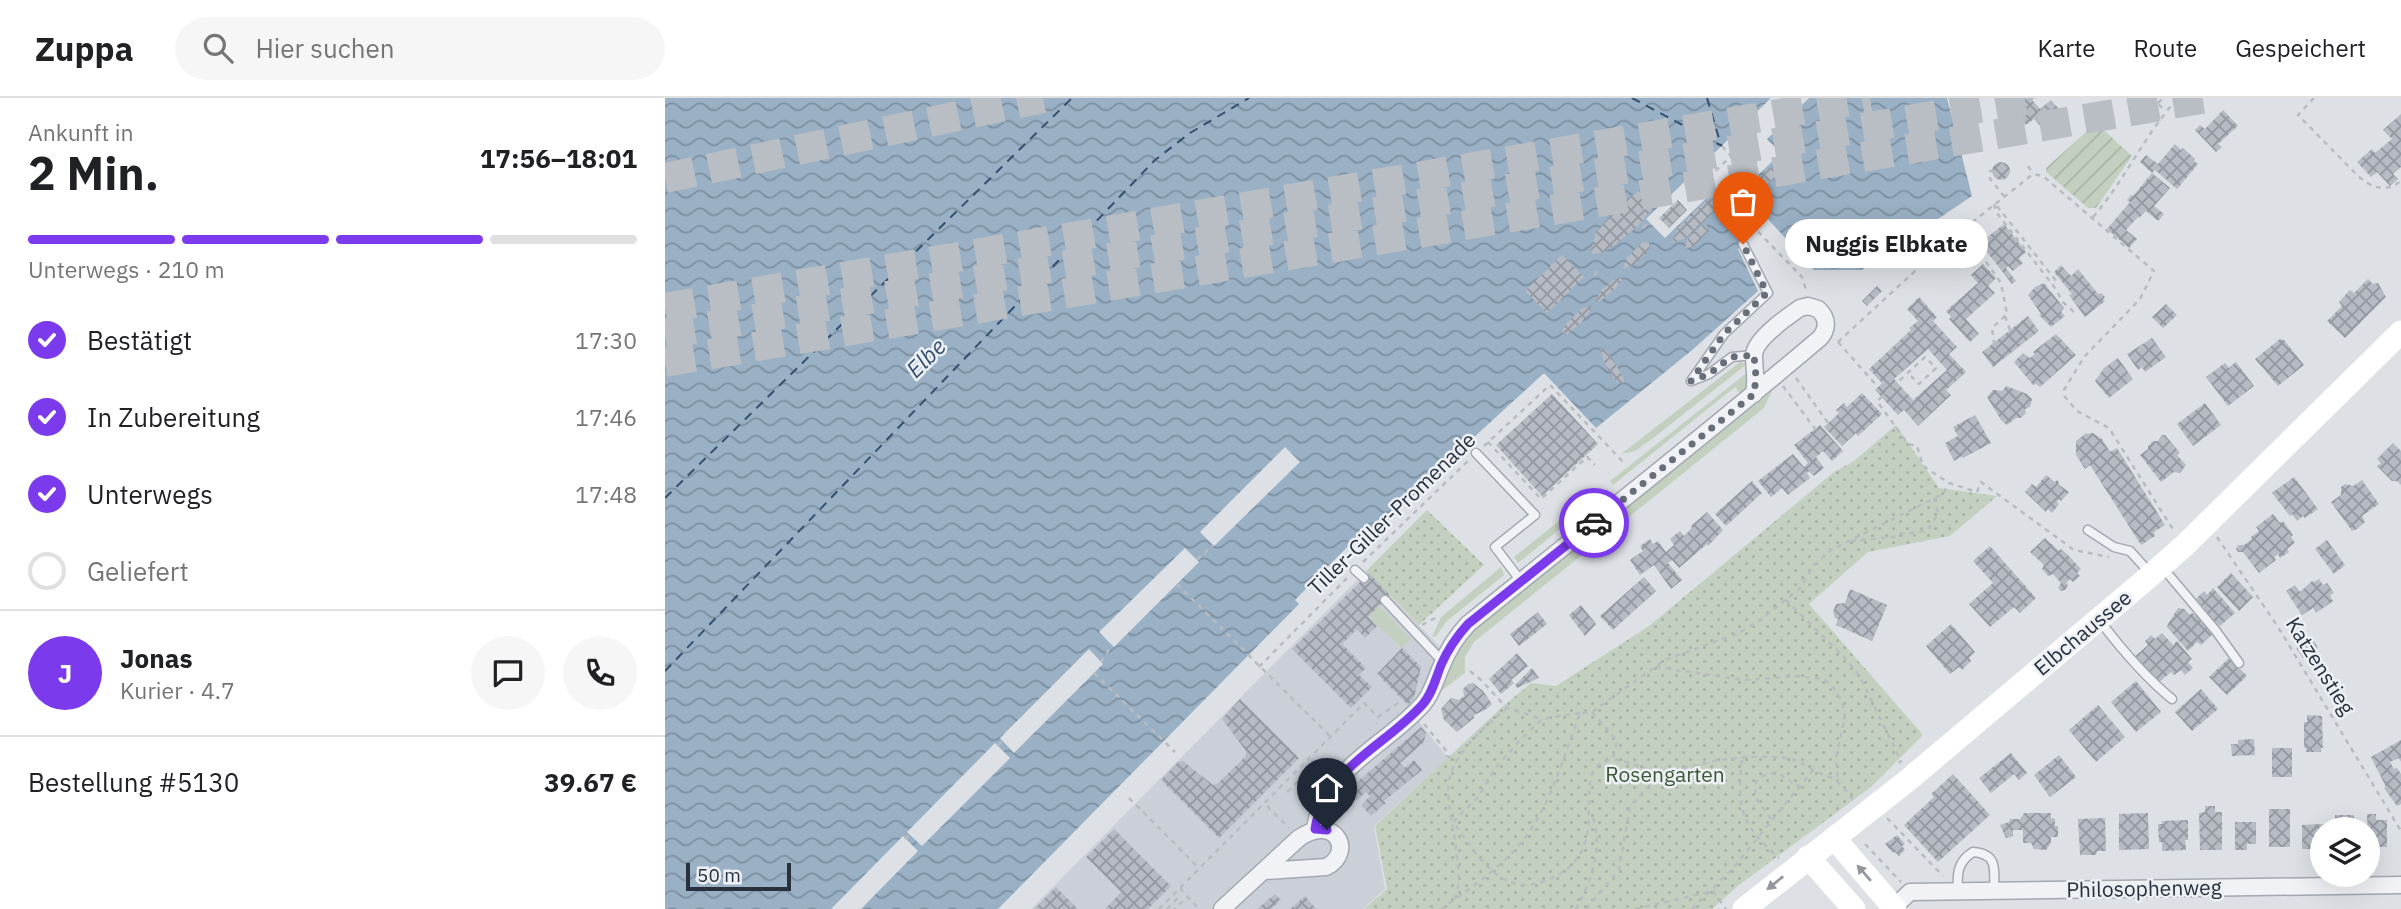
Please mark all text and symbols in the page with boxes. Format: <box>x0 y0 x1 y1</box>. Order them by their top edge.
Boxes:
search box <box>175 17 665 80</box>
text: Zuppa <box>35 27 133 70</box>
icon: search <box>199 29 237 67</box>
text: Hier suchen <box>255 31 395 65</box>
text: Karte <box>2037 32 2096 64</box>
text: Route <box>2134 32 2197 64</box>
text: Gespeichert <box>2235 32 2366 64</box>
text: Ankunft in <box>28 117 134 147</box>
text: 17:56–18:01 <box>480 141 637 175</box>
text: 2 Min. <box>28 143 159 203</box>
pin <box>1713 172 1773 244</box>
icon: bag <box>1724 183 1762 221</box>
callout: Nuggis Elbkate <box>1785 220 1988 268</box>
text: Nuggis Elbkate <box>1805 228 1968 258</box>
text: Unterwegs · 210 m <box>28 254 225 284</box>
icon: check <box>28 321 66 359</box>
text: Bestätigt <box>87 323 192 357</box>
text: 17:30 <box>575 325 637 355</box>
water label: Elbe <box>899 331 952 383</box>
icon: check <box>28 398 66 436</box>
text: In Zubereitung <box>87 400 260 434</box>
text: 17:46 <box>575 402 637 432</box>
street label: Tiller-Giller-Promenade <box>1301 426 1481 601</box>
icon: check <box>28 475 66 513</box>
text: Unterwegs <box>87 477 213 511</box>
text: 17:48 <box>575 479 637 509</box>
courier <box>1559 488 1629 558</box>
icon: car <box>1575 504 1613 542</box>
text: Geliefert <box>87 554 189 588</box>
street label: Elbchaussee <box>2028 583 2137 681</box>
street label: Katzenstieg <box>2280 611 2362 719</box>
button: chat <box>471 636 545 710</box>
button: phone <box>563 636 637 710</box>
text: Jonas <box>120 641 193 675</box>
text: J <box>58 656 72 690</box>
text: Kurier · 4.7 <box>120 675 235 705</box>
pin <box>1297 758 1357 830</box>
park label: Rosengarten <box>1605 760 1725 788</box>
text: Bestellung #5130 <box>28 765 239 799</box>
text: 39.67 € <box>544 765 637 799</box>
icon: home <box>1308 769 1346 807</box>
map controls <box>2310 817 2380 887</box>
button: layers <box>2310 817 2380 887</box>
scale bar <box>686 860 791 892</box>
text: 50 m <box>697 863 741 887</box>
one-way arrow <box>1857 864 1872 881</box>
street label: Philosophenweg <box>2066 873 2222 903</box>
one-way arrow <box>1767 875 1785 890</box>

